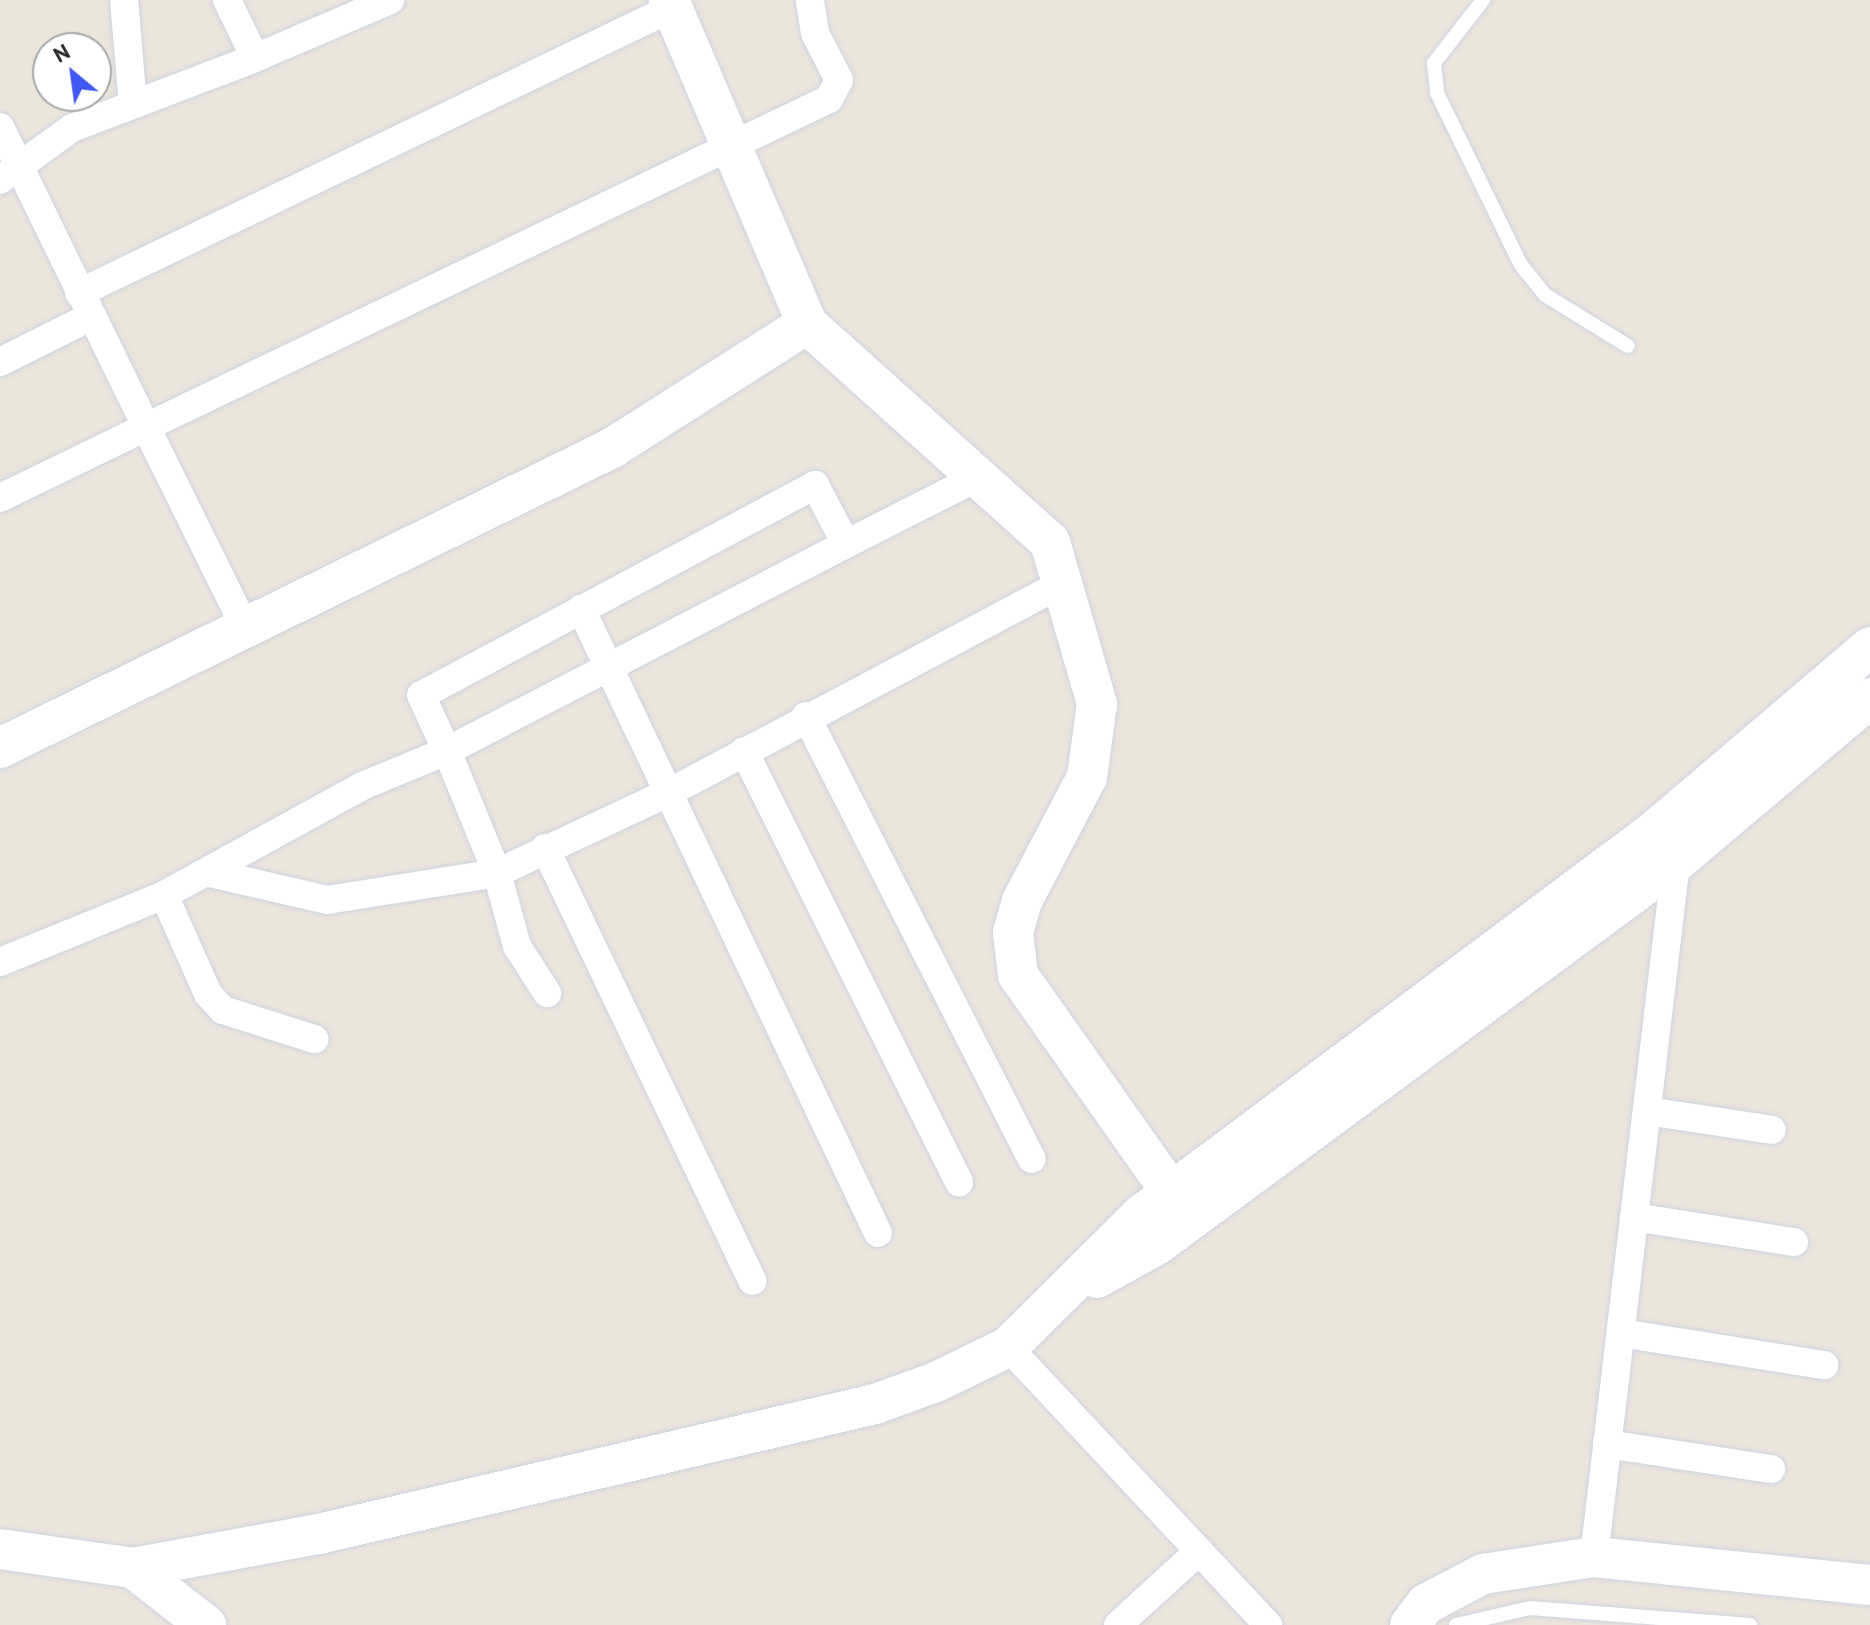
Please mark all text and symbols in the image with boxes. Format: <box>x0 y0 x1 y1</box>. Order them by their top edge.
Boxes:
north arrow <box>32 32 112 112</box>
text: N <box>48 37 74 69</box>

